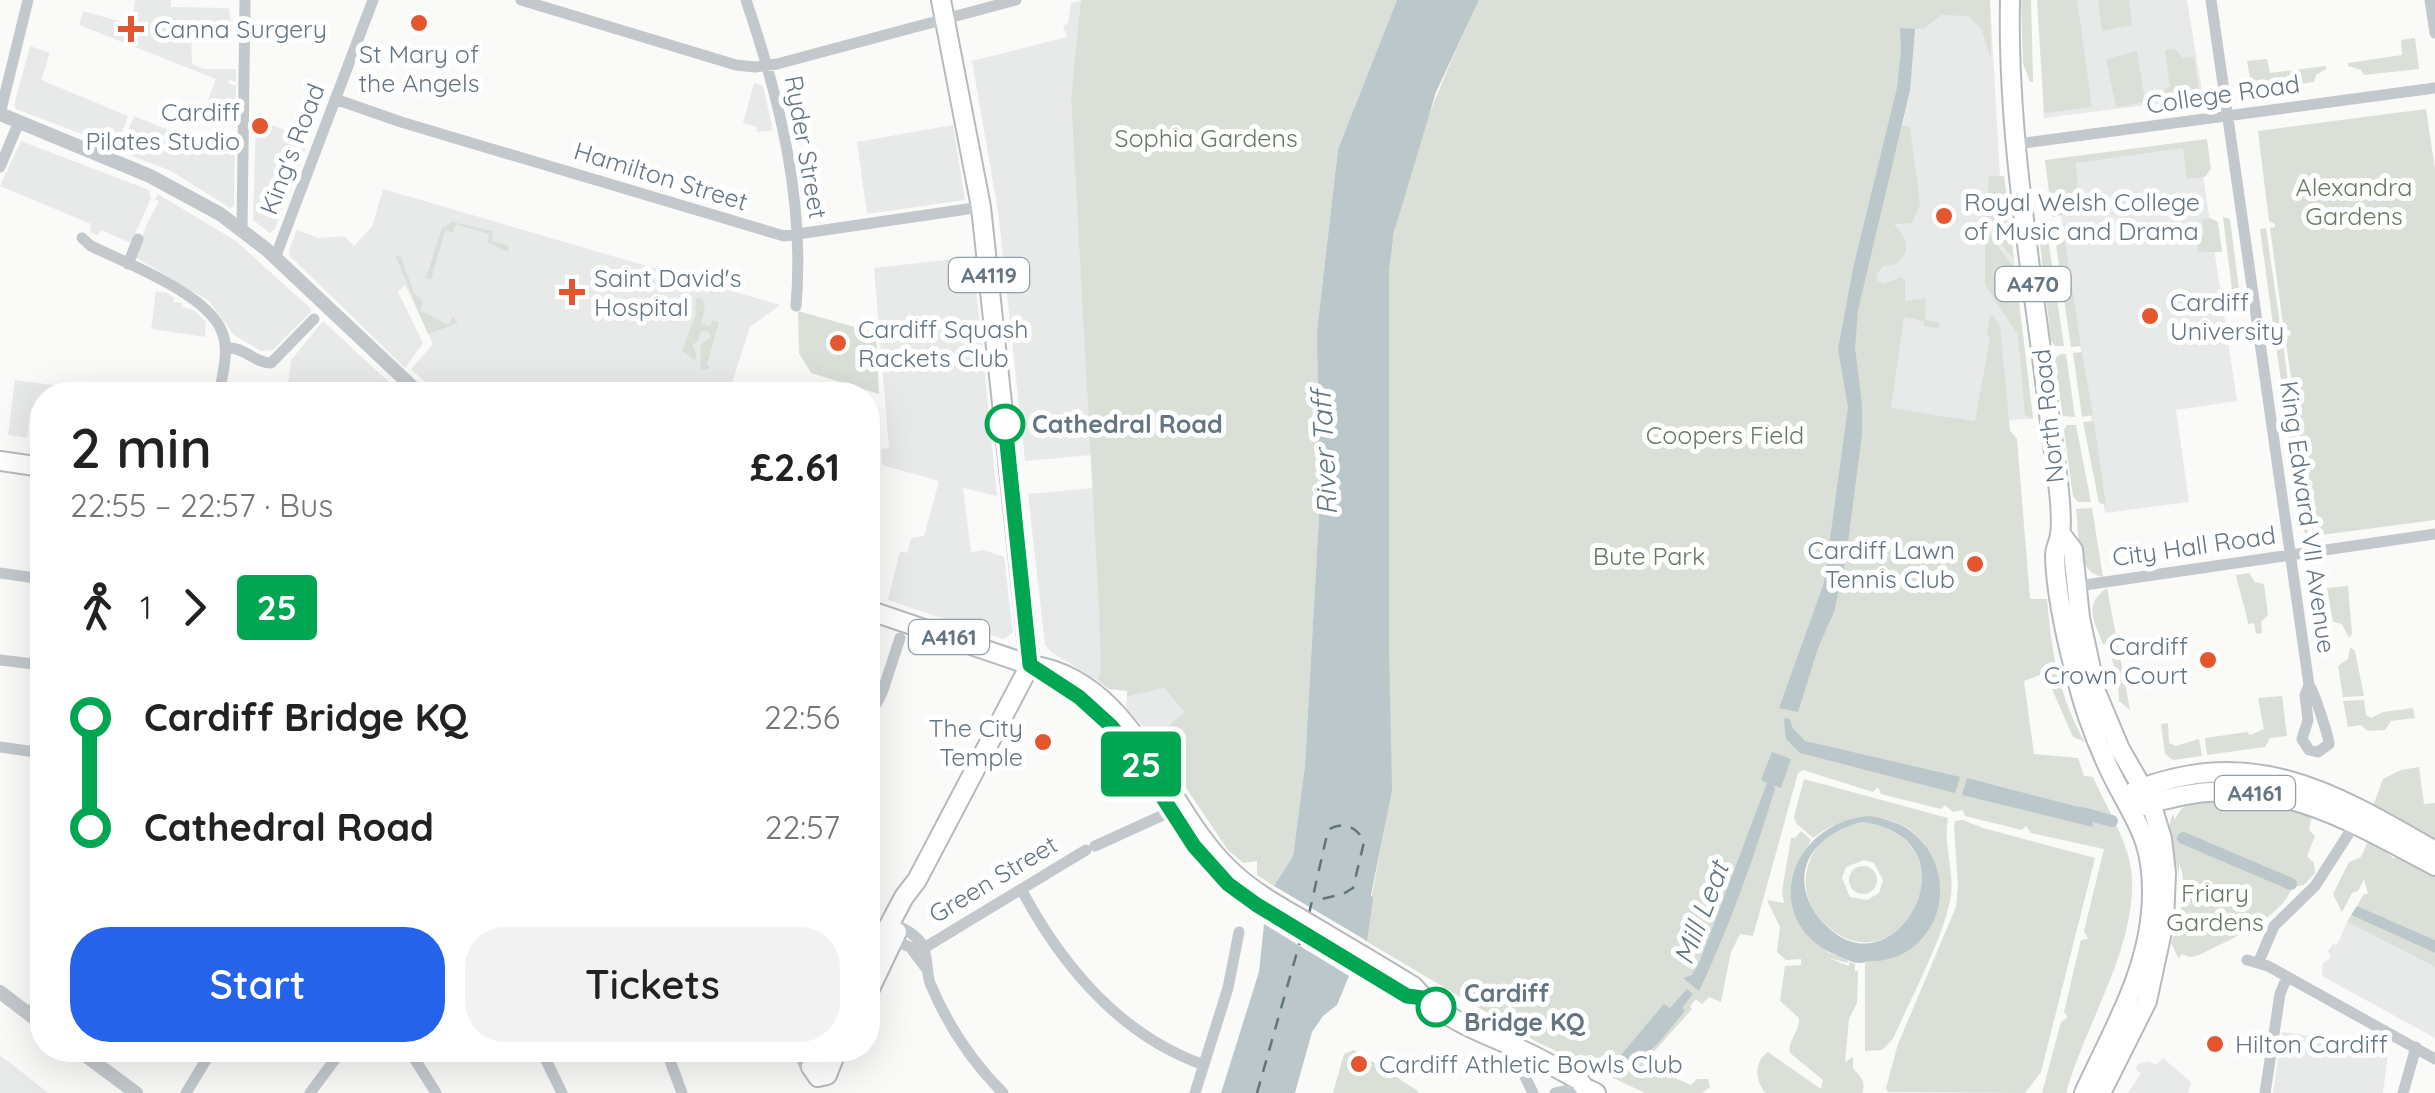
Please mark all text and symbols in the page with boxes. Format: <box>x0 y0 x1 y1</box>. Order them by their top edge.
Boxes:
marker: St Mary of the Angels <box>408 12 430 34</box>
place label: Canna Surgery <box>154 13 327 44</box>
marker: Canna Surgery <box>118 16 144 42</box>
place label: St Mary of the Angels <box>359 38 479 98</box>
street label: College Road <box>2144 67 2302 120</box>
street label: Ryder Street <box>779 73 834 221</box>
street label: King's Road <box>252 79 331 219</box>
place label: Cardiff Pilates Studio <box>85 96 240 156</box>
marker: Cardiff Pilates Studio <box>249 115 271 137</box>
park label: Sophia Gardens <box>1114 122 1298 153</box>
street label: Hamilton Street <box>571 134 752 217</box>
park label: Alexandra Gardens <box>2296 171 2412 231</box>
place label: Royal Welsh College of Music and Drama <box>1964 186 2200 246</box>
marker: Royal Welsh College of Music and Drama <box>1933 205 1955 227</box>
road number: A4119 <box>949 258 1029 292</box>
place label: Saint David's Hospital <box>594 262 741 322</box>
road number: A470 <box>1996 267 2070 301</box>
marker: Saint David's Hospital <box>559 279 585 305</box>
place label: Cardiff University <box>2170 286 2284 346</box>
marker: Cardiff University <box>2139 305 2161 327</box>
place label: Cardiff Squash Rackets Club <box>858 313 1028 373</box>
marker: Cardiff Squash Rackets Club <box>827 332 849 354</box>
street label: North Road <box>2025 348 2070 485</box>
street label: King Edward VII Avenue <box>2274 379 2343 655</box>
water label: River Taff <box>1303 385 1344 516</box>
marker: Cathedral Road <box>986 405 1024 443</box>
place label: Cathedral Road <box>1032 408 1223 439</box>
text: 2 min <box>70 413 212 482</box>
park label: Coopers Field <box>1646 419 1804 450</box>
text: £2.61 <box>750 443 840 491</box>
text: 22:55 – 22:57 · Bus <box>70 485 333 525</box>
street label: City Hall Road <box>2110 519 2278 572</box>
place label: Cardiff Lawn Tennis Club <box>1808 534 1955 594</box>
park label: Bute Park <box>1593 540 1705 571</box>
marker: Cardiff Lawn Tennis Club <box>1964 553 1986 575</box>
icon: walk <box>70 580 125 635</box>
icon: forward <box>167 580 222 635</box>
text: 25 <box>257 585 297 629</box>
text: 1 <box>140 587 152 627</box>
road number: A4161 <box>909 620 989 654</box>
place label: Cardiff Crown Court <box>2044 630 2188 690</box>
marker: Cardiff Crown Court <box>2197 649 2219 671</box>
text: Cardiff Bridge KQ <box>144 693 467 741</box>
text: 22:56 <box>764 697 840 737</box>
place label: The City Temple <box>928 712 1023 772</box>
marker: The City Temple <box>1032 731 1054 753</box>
line badge: 25 <box>1096 732 1186 796</box>
text: 25 <box>1121 742 1161 786</box>
road number: A4161 <box>2215 776 2295 810</box>
text: Cathedral Road <box>144 803 434 851</box>
text: 22:57 <box>765 807 840 847</box>
street label: Green Street <box>923 828 1063 929</box>
water label: Mill Leat <box>1665 853 1737 969</box>
park label: Friary Gardens <box>2166 877 2264 937</box>
button: Start <box>70 927 445 1042</box>
button: Tickets <box>465 927 840 1042</box>
place label: Cardiff Bridge KQ <box>1464 977 1586 1037</box>
marker: Cardiff Bridge KQ <box>1417 988 1455 1026</box>
place label: Hilton Cardiff <box>2235 1028 2388 1059</box>
marker: Hilton Cardiff <box>2204 1033 2226 1055</box>
place label: Cardiff Athletic Bowls Club <box>1379 1048 1683 1079</box>
marker: Cardiff Athletic Bowls Club <box>1348 1053 1370 1075</box>

